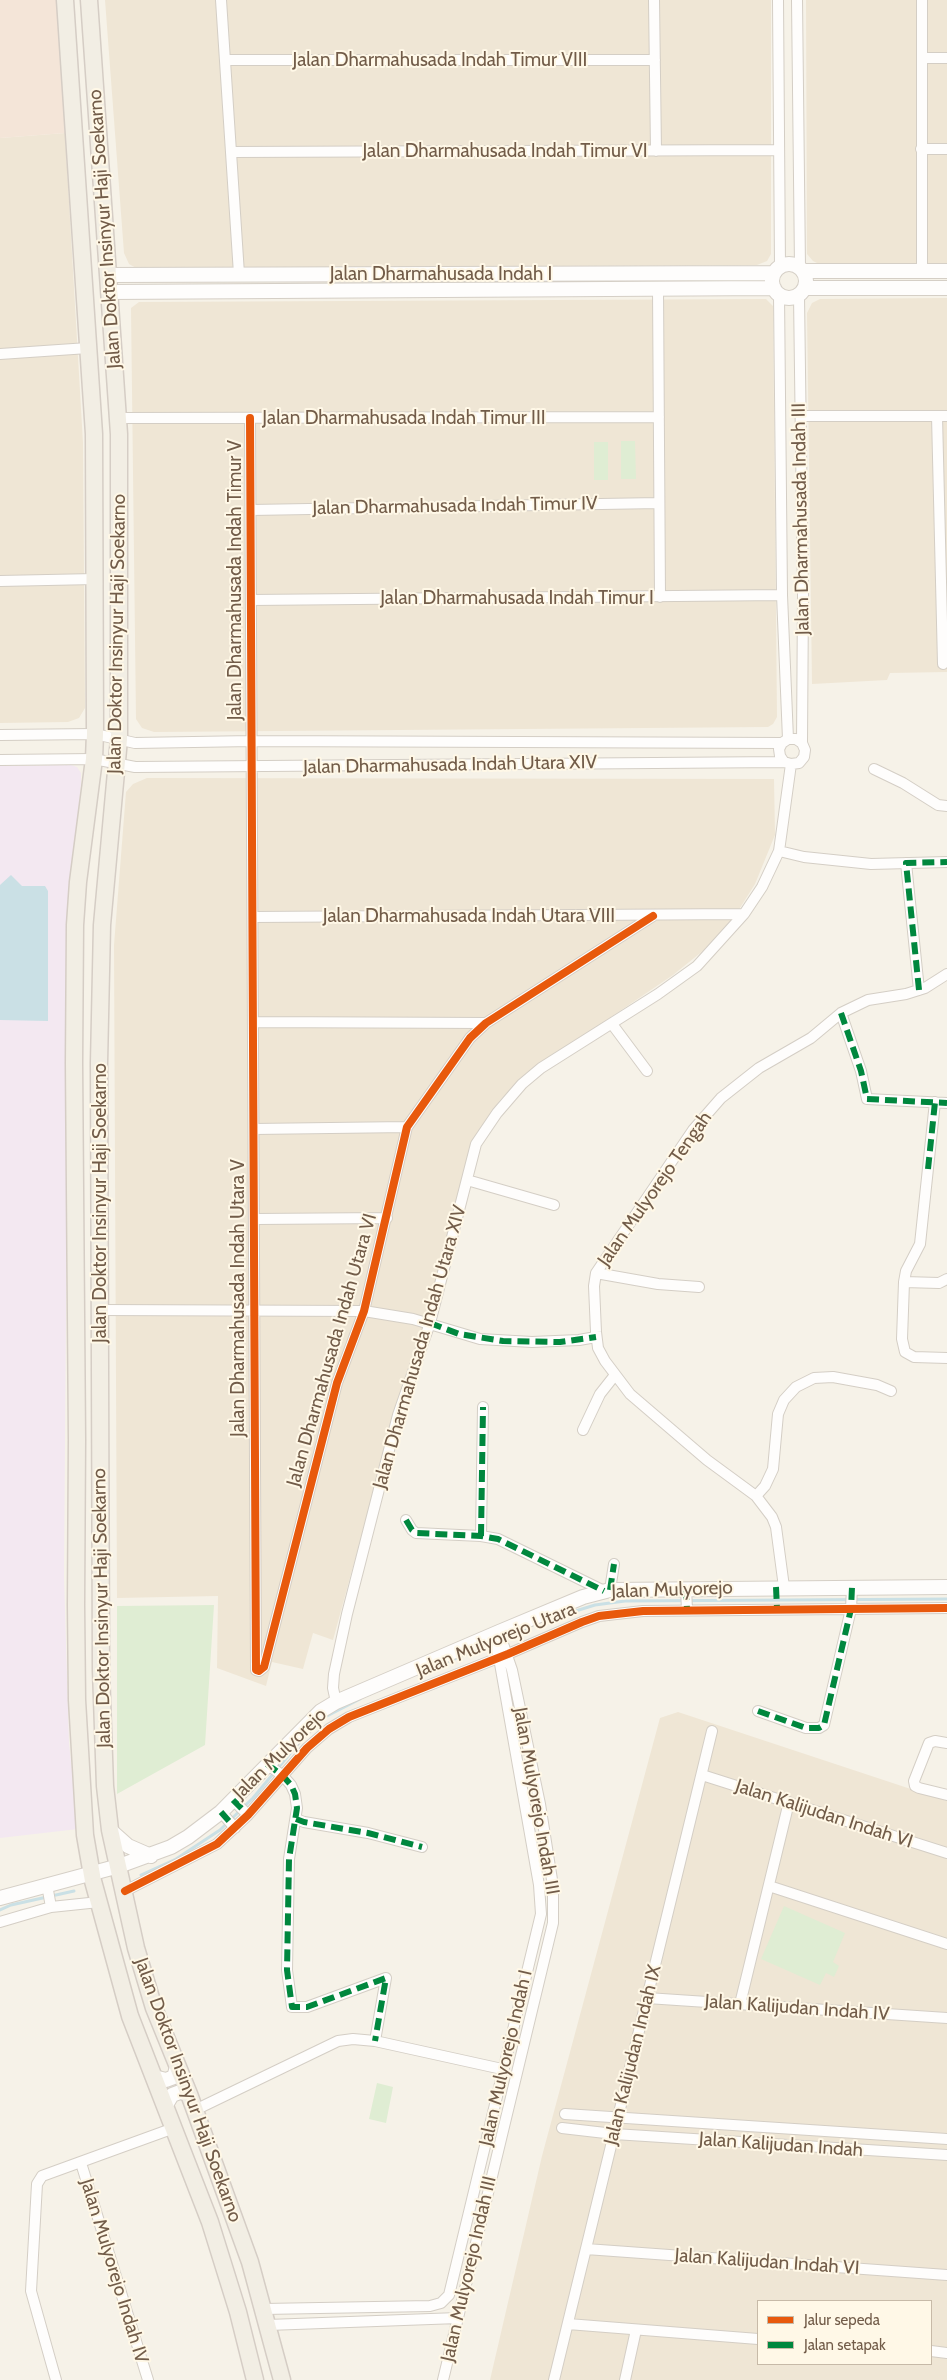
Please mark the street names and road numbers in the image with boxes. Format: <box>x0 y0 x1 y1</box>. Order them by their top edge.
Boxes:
street label: Jalan Dharmahusada Indah Timur VIII <box>293 49 587 71</box>
street label: Jalan Doktor Insinyur Haji Soekarno <box>84 89 126 369</box>
street label: Jalan Dharmahusada Indah Timur VI <box>362 140 648 162</box>
street label: Jalan Dharmahusada Indah I <box>330 263 552 285</box>
street label: Jalan Dharmahusada Indah III <box>788 403 814 635</box>
street label: Jalan Dharmahusada Indah Timur III <box>262 407 546 429</box>
street label: Jalan Dharmahusada Indah Timur V <box>224 440 246 720</box>
street label: Jalan Dharmahusada Indah Timur IV <box>312 492 598 520</box>
street label: Jalan Doktor Insinyur Haji Soekarno <box>103 494 131 774</box>
street label: Jalan Dharmahusada Indah Timur I <box>380 587 654 609</box>
street label: Jalan Dharmahusada Indah Utara XIV <box>303 751 597 779</box>
street label: Jalan Dharmahusada Indah Utara VIII <box>323 905 615 927</box>
street label: Jalan Doktor Insinyur Haji Soekarno <box>89 1063 111 1343</box>
street label: Jalan Mulyorejo Tengah <box>593 1107 717 1271</box>
street label: Jalan Dharmahusada Indah Utara V <box>227 1159 249 1437</box>
street label: Jalan Dharmahusada Indah Utara XIV <box>369 1203 471 1491</box>
street label: Jalan Dharmahusada Indah Utara VI <box>282 1211 382 1489</box>
street label: Jalan Doktor Insinyur Haji Soekarno <box>88 1468 116 1748</box>
street label: Jalan Mulyorejo <box>611 1576 733 1604</box>
street label: Jalan Mulyorejo Utara <box>413 1598 579 1682</box>
street label: Jalan Mulyorejo <box>228 1704 332 1804</box>
street label: Jalan Mulyorejo Indah III <box>508 1705 564 1897</box>
street label: Jalan Kalijudan Indah VI <box>732 1775 916 1853</box>
street label: Jalan Doktor Insinyur Haji Soekarno <box>129 1955 247 2225</box>
street label: Jalan Kalijudan Indah IX <box>600 1963 666 2147</box>
street label: Jalan Mulyorejo Indah I <box>475 1968 537 2148</box>
street label: Jalan Kalijudan Indah IV <box>704 1990 890 2026</box>
street label: Jalan Kalijudan Indah <box>698 2128 864 2162</box>
street label: Jalan Mulyorejo Indah III <box>437 2174 501 2364</box>
street label: Jalan Mulyorejo Indah IV <box>75 2176 153 2366</box>
street label: Jalan Kalijudan Indah VI <box>674 2244 860 2280</box>

